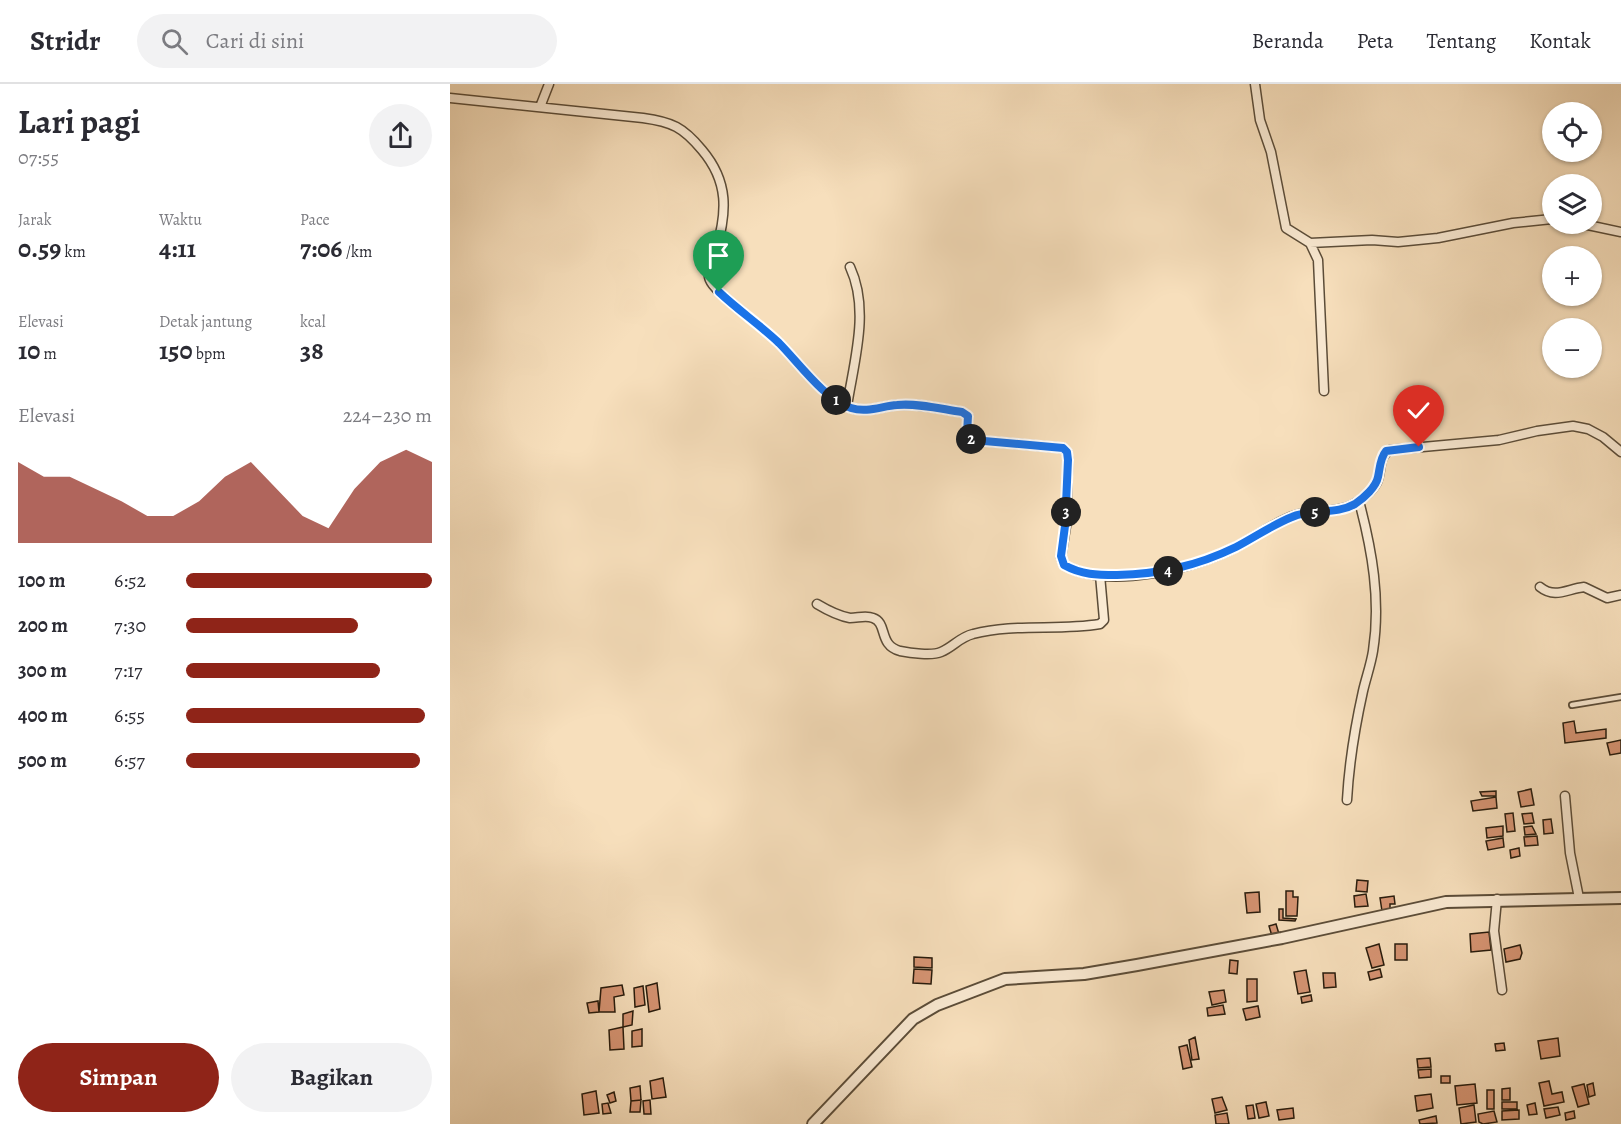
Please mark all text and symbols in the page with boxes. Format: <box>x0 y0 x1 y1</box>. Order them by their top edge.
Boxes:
search box <box>137 14 557 68</box>
text: Stridr <box>30 22 101 60</box>
icon: search <box>158 25 191 58</box>
text: Cari di sini <box>206 26 304 56</box>
text: Beranda <box>1252 27 1324 55</box>
text: Peta <box>1357 27 1393 55</box>
text: Tentang <box>1426 27 1496 55</box>
text: Kontak <box>1529 27 1591 55</box>
text: Lari pagi <box>18 99 141 144</box>
map controls <box>1542 102 1602 378</box>
button: locate <box>1542 102 1602 162</box>
button: share <box>369 104 432 167</box>
text: 07:55 <box>18 144 59 171</box>
button: layers <box>1542 174 1602 234</box>
text: Jarak <box>18 209 52 231</box>
text: Waktu <box>159 209 202 231</box>
text: Pace <box>300 209 330 231</box>
pin <box>693 230 744 292</box>
text: 0.59 <box>18 231 61 266</box>
text: 4:11 <box>159 231 196 266</box>
text: 7:06 <box>300 231 343 266</box>
icon: arrive <box>702 239 735 272</box>
text: km <box>61 241 86 263</box>
text: /km <box>343 241 372 263</box>
button: + <box>1542 246 1602 306</box>
text: Elevasi <box>18 311 64 333</box>
text: Detak jantung <box>159 311 252 333</box>
text: kcal <box>300 311 326 333</box>
button: − <box>1542 318 1602 378</box>
text: 10 <box>18 333 40 368</box>
text: 150 <box>159 333 193 368</box>
text: 38 <box>300 333 324 368</box>
text: m <box>40 343 57 365</box>
text: bpm <box>193 343 226 365</box>
pin: 1 <box>821 385 851 415</box>
pin <box>1393 385 1444 447</box>
text: 1 <box>833 389 839 411</box>
icon: check <box>1402 394 1435 427</box>
text: Elevasi <box>18 402 75 429</box>
text: 224–230 m <box>343 402 432 429</box>
pin: 2 <box>956 424 986 454</box>
text: 2 <box>967 428 975 450</box>
pin: 3 <box>1051 497 1081 527</box>
pin: 5 <box>1300 497 1330 527</box>
text: 3 <box>1063 501 1069 523</box>
text: 5 <box>1312 501 1318 523</box>
pin: 4 <box>1153 556 1183 586</box>
text: 4 <box>1164 560 1172 582</box>
text: 100 m <box>18 567 66 594</box>
text: 6:52 <box>114 567 146 594</box>
text: 200 m <box>18 612 68 639</box>
text: 7:30 <box>114 612 146 639</box>
text: 300 m <box>18 657 67 684</box>
text: 7:17 <box>114 657 142 684</box>
text: 400 m <box>18 702 68 729</box>
text: 6:55 <box>114 702 145 729</box>
text: 500 m <box>18 747 67 774</box>
text: 6:57 <box>114 747 145 774</box>
button: Simpan <box>18 1043 219 1112</box>
button: Bagikan <box>231 1043 432 1112</box>

